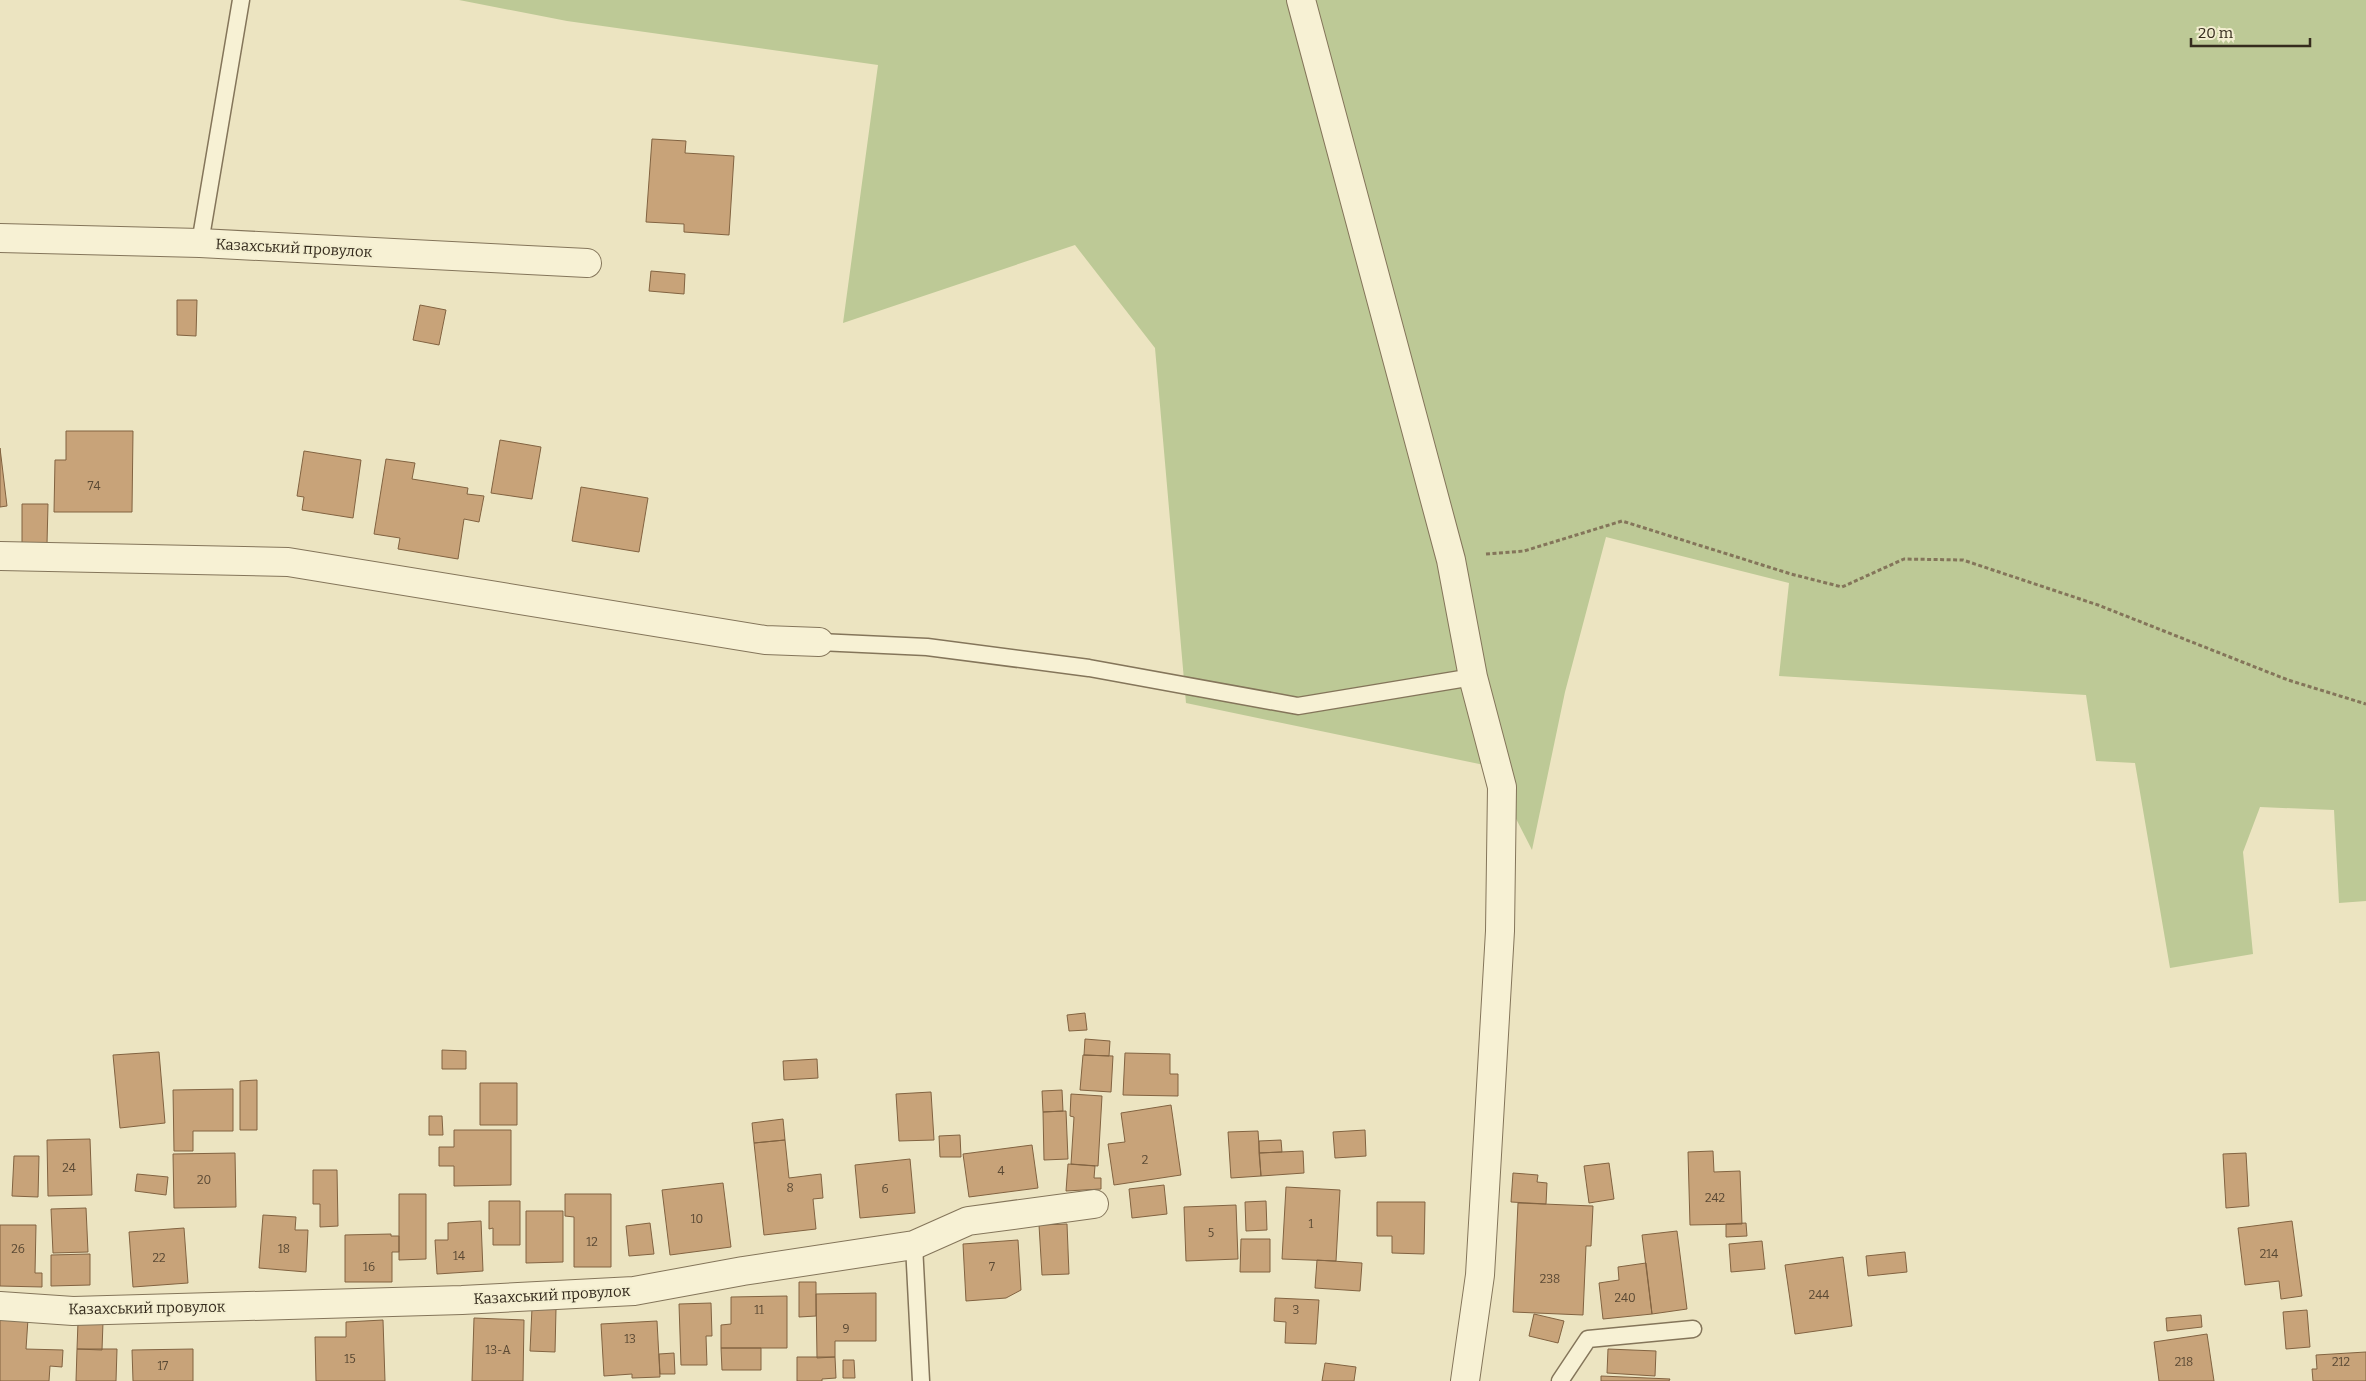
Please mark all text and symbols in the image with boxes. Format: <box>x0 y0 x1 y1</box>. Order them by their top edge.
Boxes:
scale bar <box>2191 15 2310 47</box>
text: 20 m <box>2198 24 2234 42</box>
street label: Казахський провулок <box>215 235 373 261</box>
house number: 74 <box>88 479 100 493</box>
house number: 2 <box>1142 1153 1148 1167</box>
house number: 24 <box>62 1161 76 1175</box>
house number: 4 <box>997 1164 1005 1178</box>
house number: 20 <box>197 1173 211 1187</box>
house number: 8 <box>786 1181 794 1195</box>
house number: 6 <box>881 1182 889 1196</box>
house number: 242 <box>1705 1191 1725 1205</box>
house number: 10 <box>691 1212 703 1226</box>
house number: 1 <box>1309 1217 1314 1231</box>
house number: 5 <box>1208 1226 1214 1240</box>
house number: 12 <box>586 1235 598 1249</box>
house number: 26 <box>11 1242 25 1256</box>
house number: 18 <box>278 1242 290 1256</box>
house number: 214 <box>2260 1247 2278 1261</box>
house number: 14 <box>453 1249 465 1263</box>
house number: 22 <box>152 1251 166 1265</box>
house number: 16 <box>363 1260 375 1274</box>
house number: 7 <box>989 1260 995 1274</box>
house number: 238 <box>1540 1272 1560 1286</box>
street label: Казахський провулок <box>473 1282 631 1308</box>
house number: 244 <box>1809 1288 1829 1302</box>
house number: 240 <box>1614 1291 1636 1305</box>
street label: Казахський провулок <box>68 1298 226 1318</box>
house number: 11 <box>754 1303 764 1317</box>
house number: 3 <box>1293 1303 1300 1317</box>
house number: 9 <box>842 1322 850 1336</box>
house number: 13 <box>624 1332 636 1346</box>
house number: 13-А <box>485 1343 511 1357</box>
house number: 15 <box>344 1352 356 1366</box>
house number: 218 <box>2175 1355 2193 1369</box>
house number: 212 <box>2332 1355 2350 1369</box>
house number: 17 <box>158 1359 168 1373</box>

